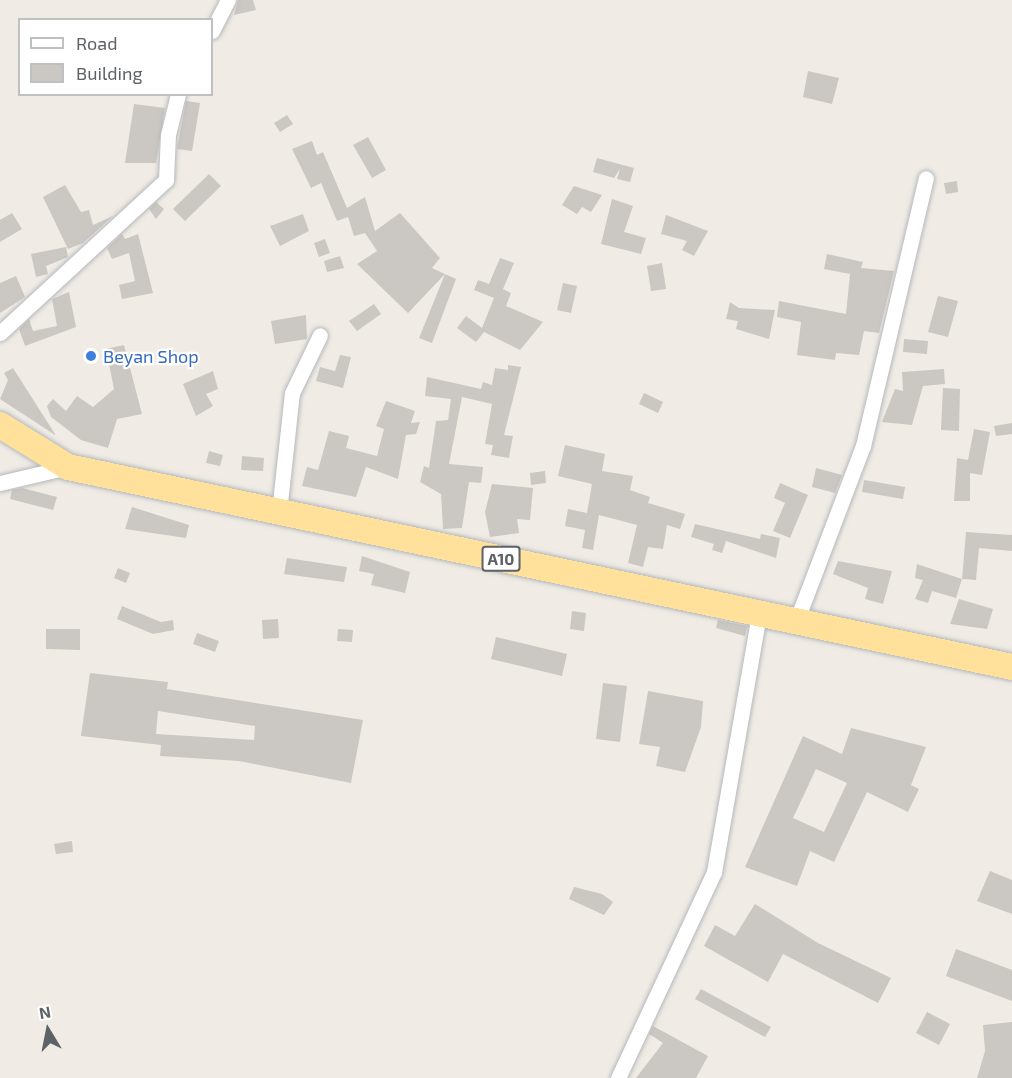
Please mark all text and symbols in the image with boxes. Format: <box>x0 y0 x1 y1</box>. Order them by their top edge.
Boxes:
legend <box>18 18 213 96</box>
text: Road <box>76 32 117 54</box>
text: Building <box>76 62 143 84</box>
place label: Beyan Shop <box>103 345 199 367</box>
marker: Beyan Shop <box>84 349 98 363</box>
road number: A10 <box>482 546 520 572</box>
north arrow <box>18 1000 78 1060</box>
text: N <box>37 1001 52 1022</box>

